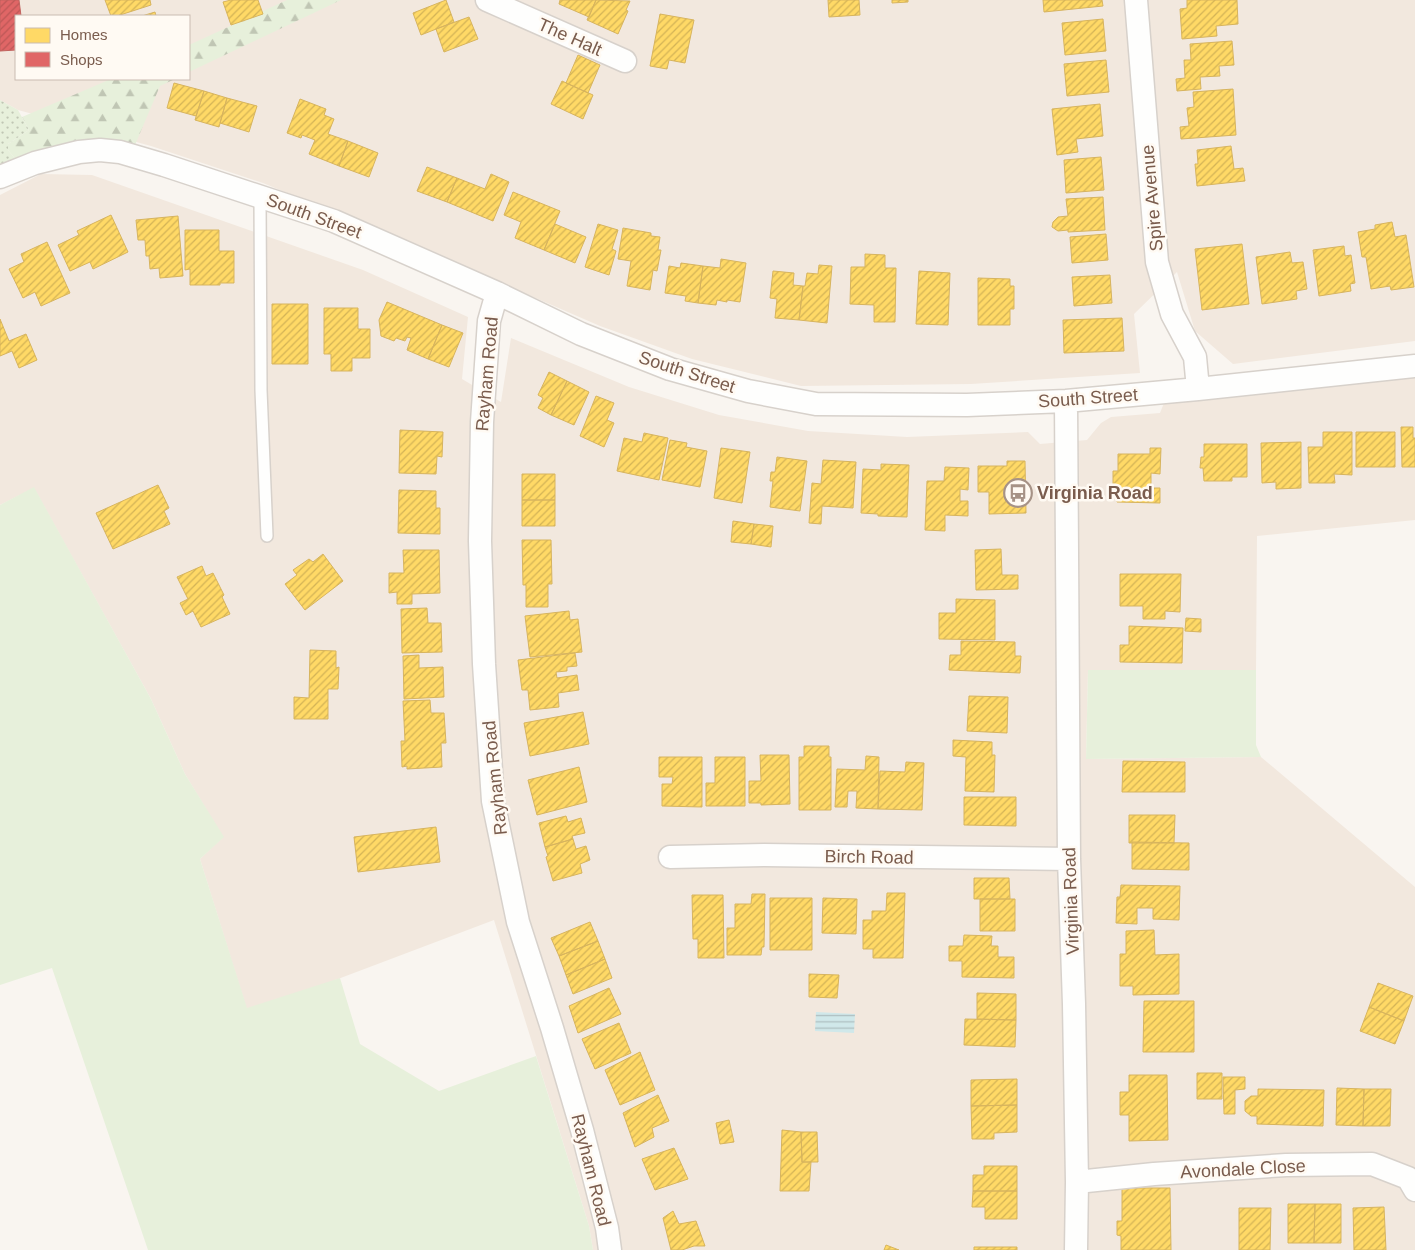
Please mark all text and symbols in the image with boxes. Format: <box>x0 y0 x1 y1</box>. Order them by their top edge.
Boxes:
street label: The Halt <box>535 14 605 60</box>
legend <box>15 15 190 80</box>
text: Homes <box>60 26 108 43</box>
text: Shops <box>60 51 103 68</box>
street label: Spire Avenue <box>1137 144 1167 252</box>
street label: South Street <box>264 189 364 243</box>
street label: Rayham Road <box>472 316 502 432</box>
street label: South Street <box>636 347 738 397</box>
street label: South Street <box>1037 385 1139 411</box>
bus stop icon: Virginia Road <box>1003 478 1033 508</box>
place label: Virginia Road <box>1037 483 1153 503</box>
street label: Rayham Road <box>479 720 511 836</box>
street label: Birch Road <box>824 846 914 868</box>
street label: Virginia Road <box>1059 847 1083 955</box>
street label: Rayham Road <box>567 1112 615 1228</box>
street label: Avondale Close <box>1180 1156 1306 1182</box>

